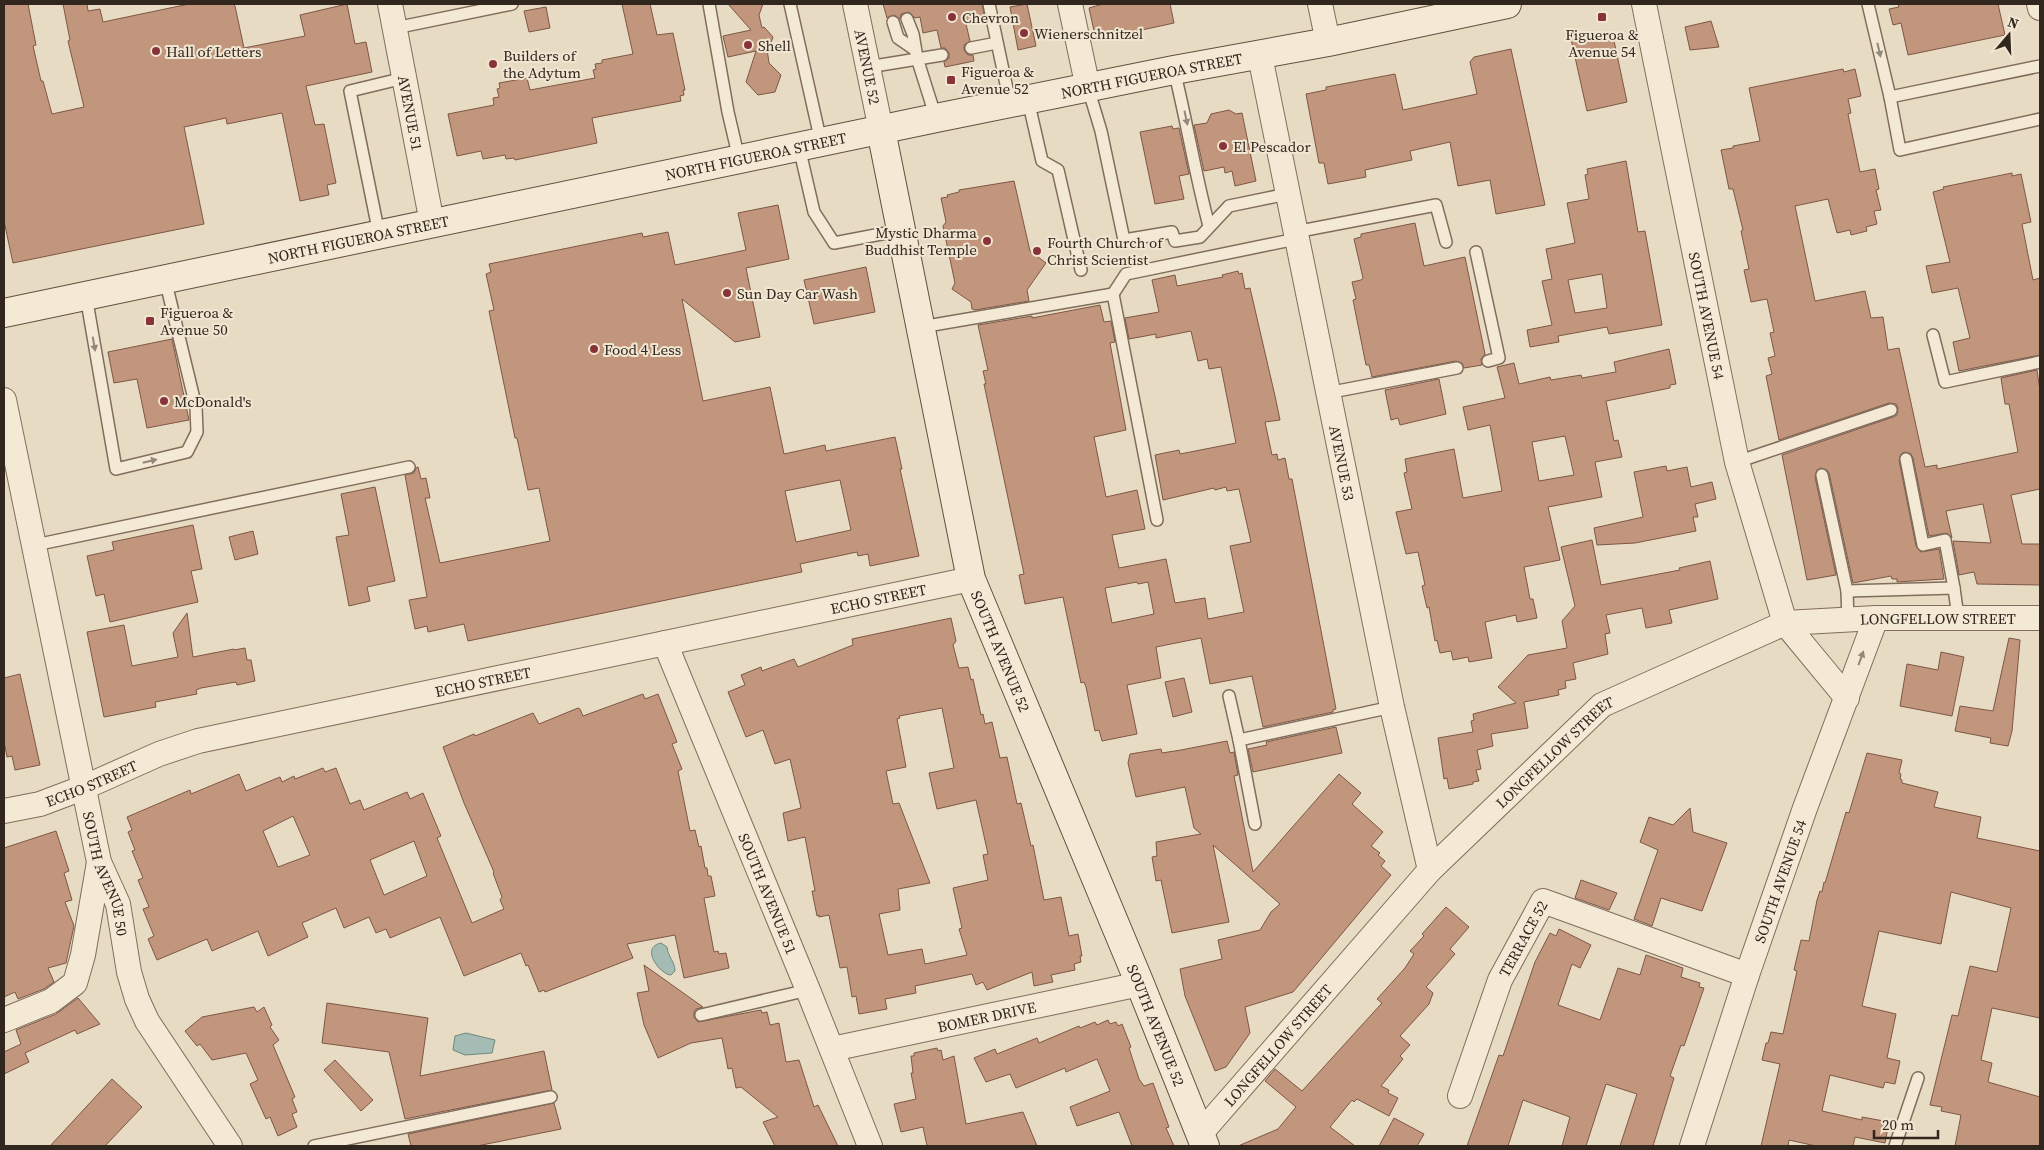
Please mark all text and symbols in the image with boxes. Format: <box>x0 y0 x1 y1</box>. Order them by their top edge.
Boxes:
place label: Chevron <box>962 7 1019 28</box>
north arrow <box>1984 10 2034 60</box>
marker: Chevron <box>946 11 958 23</box>
marker: Figueroa & Avenue 54 <box>1596 11 1608 23</box>
text: N <box>2005 12 2021 34</box>
place label: Wienerschnitzel <box>1034 23 1144 44</box>
place label: Figueroa & Avenue 54 <box>1565 24 1639 62</box>
street label: AVENUE 52 <box>850 27 886 106</box>
marker: Wienerschnitzel <box>1018 27 1030 39</box>
place label: Shell <box>758 35 792 56</box>
marker: Shell <box>742 39 754 51</box>
place label: Hall of Letters <box>166 41 261 62</box>
one-way arrow <box>1875 43 1883 58</box>
marker: Hall of Letters <box>150 45 162 57</box>
place label: Builders of the Adytum <box>503 45 582 83</box>
street label: NORTH FIGUEROA STREET <box>1059 47 1244 103</box>
marker: Builders of the Adytum <box>487 58 499 70</box>
place label: Figueroa & Avenue 52 <box>961 61 1035 99</box>
street label: AVENUE 51 <box>393 74 428 153</box>
marker: Figueroa & Avenue 52 <box>945 74 957 86</box>
one-way arrow <box>1182 110 1190 125</box>
street label: NORTH FIGUEROA STREET <box>663 127 848 185</box>
place label: El Pescador <box>1233 136 1311 157</box>
marker: El Pescador <box>1217 140 1229 152</box>
street label: NORTH FIGUEROA STREET <box>266 210 451 268</box>
place label: Mystic Dharma Buddhist Temple <box>865 222 977 260</box>
place label: Fourth Church of Christ Scientist <box>1047 232 1164 270</box>
marker: Mystic Dharma Buddhist Temple <box>981 235 993 247</box>
marker: Fourth Church of Christ Scientist <box>1031 245 1043 257</box>
street label: SOUTH AVENUE 54 <box>1684 250 1731 382</box>
place label: Sun Day Car Wash <box>737 283 858 304</box>
marker: Sun Day Car Wash <box>721 287 733 299</box>
place label: Figueroa & Avenue 50 <box>160 302 234 340</box>
marker: Figueroa & Avenue 50 <box>144 315 156 327</box>
one-way arrow <box>91 336 99 352</box>
place label: Food 4 Less <box>604 339 681 360</box>
marker: Food 4 Less <box>588 343 600 355</box>
place label: McDonald's <box>174 391 251 412</box>
marker: McDonald's <box>158 395 170 407</box>
street label: AVENUE 53 <box>1325 423 1360 502</box>
one-way arrow <box>143 457 158 465</box>
street label: ECHO STREET <box>828 578 928 619</box>
street label: SOUTH AVENUE 52 <box>966 587 1036 715</box>
street label: LONGFELLOW STREET <box>1859 607 2016 629</box>
one-way arrow <box>1857 650 1865 665</box>
street label: ECHO STREET <box>433 661 533 702</box>
street label: LONGFELLOW STREET <box>1491 691 1617 812</box>
street label: ECHO STREET <box>42 755 140 812</box>
street label: SOUTH AVENUE 50 <box>78 809 133 937</box>
street label: SOUTH AVENUE 54 <box>1748 816 1811 946</box>
street label: SOUTH AVENUE 51 <box>734 830 803 957</box>
street label: TERRACE 52 <box>1493 896 1552 980</box>
street label: SOUTH AVENUE 52 <box>1122 961 1190 1089</box>
street label: LONGFELLOW STREET <box>1218 979 1337 1111</box>
street label: BOMER DRIVE <box>935 996 1038 1037</box>
scale bar <box>1874 1108 1938 1140</box>
text: 20 m <box>1882 1114 1914 1135</box>

